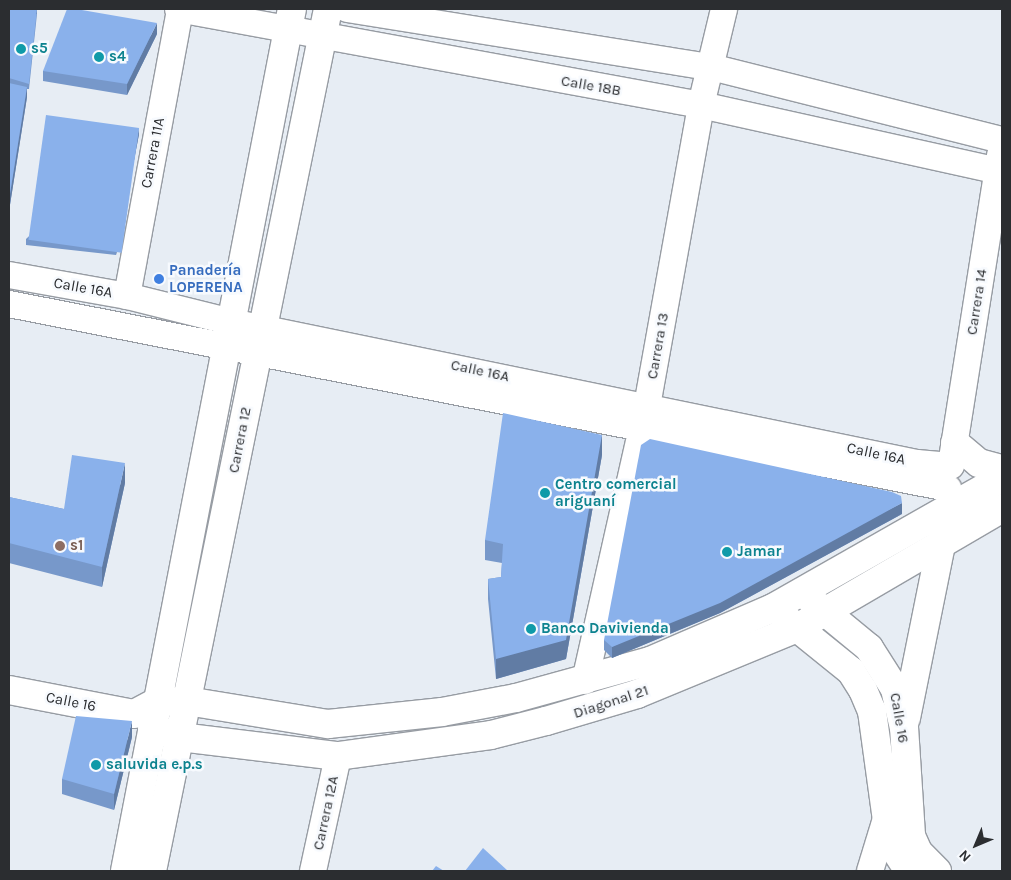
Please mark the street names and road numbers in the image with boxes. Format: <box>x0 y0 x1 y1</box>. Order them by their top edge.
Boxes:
street label: Calle 18B <box>560 72 622 100</box>
street label: Carrera 11A <box>137 116 169 190</box>
street label: Carrera 14 <box>963 268 991 336</box>
street label: Calle 16A <box>52 274 114 302</box>
street label: Carrera 13 <box>643 311 673 381</box>
street label: Calle 16A <box>449 356 511 386</box>
street label: Carrera 12 <box>225 405 255 475</box>
street label: Calle 16A <box>845 439 907 469</box>
street label: Diagonal 21 <box>571 681 651 723</box>
street label: Calle 16 <box>44 688 98 716</box>
street label: Calle 16 <box>886 691 912 745</box>
street label: Carrera 12A <box>309 774 343 852</box>

